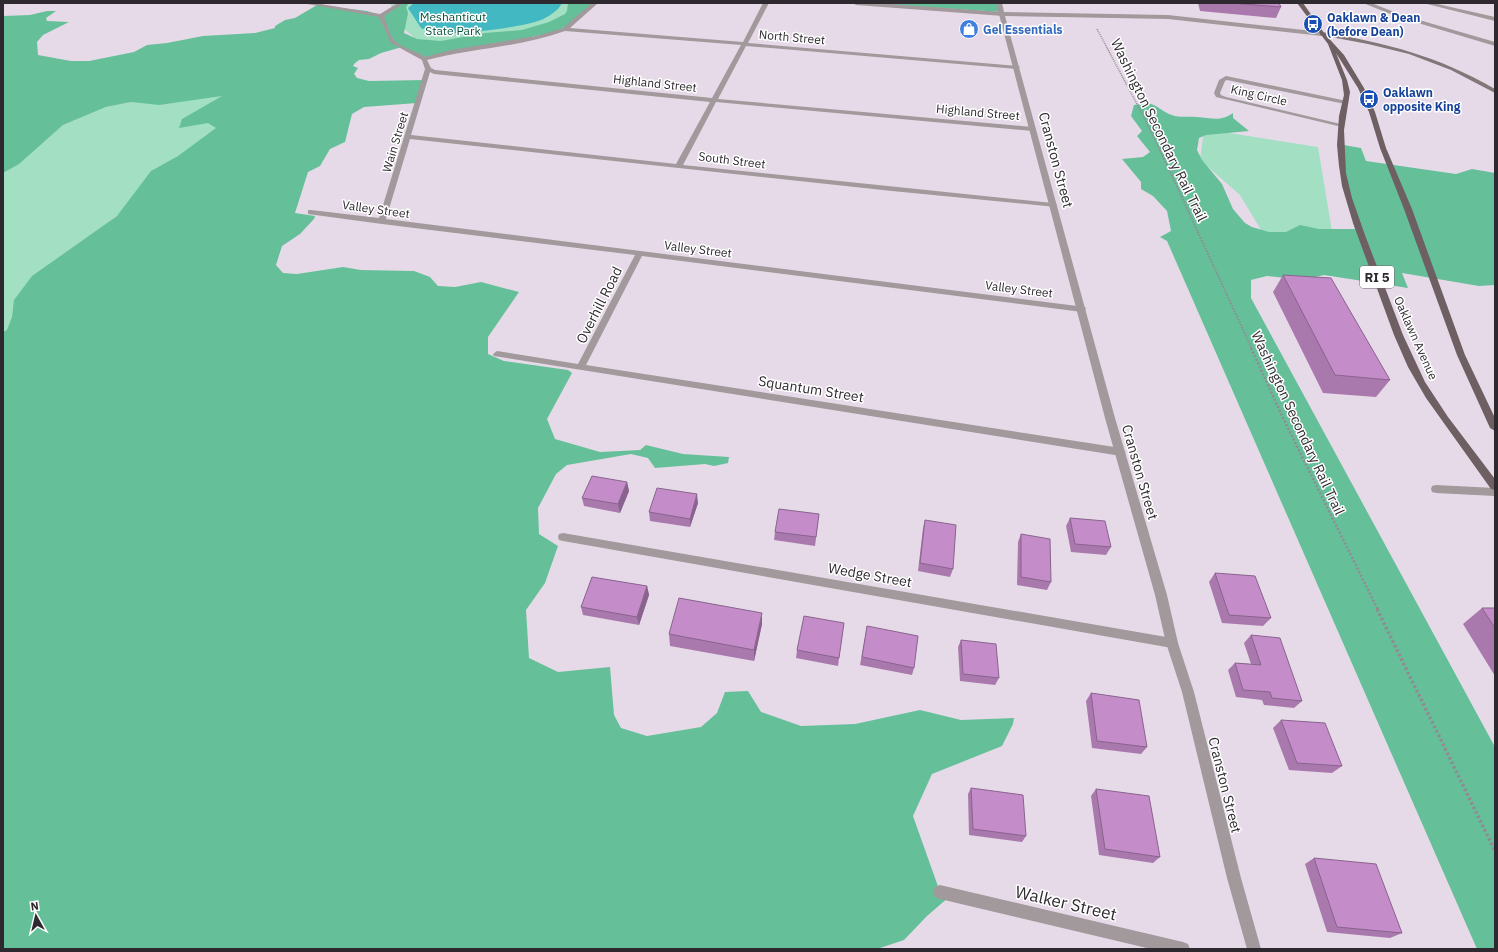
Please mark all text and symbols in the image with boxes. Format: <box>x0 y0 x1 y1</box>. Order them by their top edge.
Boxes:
park label: Meshanticut State Park <box>420 9 486 38</box>
place label: Oaklawn & Dean (before Dean) <box>1327 10 1420 39</box>
bus stop icon: Oaklawn & Dean (before Dean) <box>1302 13 1324 35</box>
shop icon: Gel Essentials <box>958 18 980 40</box>
place label: Gel Essentials <box>983 22 1063 37</box>
street label: North Street <box>758 27 826 47</box>
street label: Washington Secondary Rail Trail <box>1107 36 1211 225</box>
street label: Highland Street <box>613 71 697 95</box>
street label: King Circle <box>1229 81 1289 109</box>
place label: Oaklawn opposite King <box>1383 85 1461 114</box>
bus stop icon: Oaklawn opposite King <box>1358 88 1380 110</box>
street label: Highland Street <box>936 101 1020 123</box>
street label: Wain Street <box>379 110 411 174</box>
street label: Cranston Street <box>1035 110 1077 210</box>
street label: South Street <box>698 148 766 172</box>
street label: Valley Street <box>341 197 411 221</box>
street label: Valley Street <box>663 237 733 261</box>
street label: Overhill Road <box>572 263 626 347</box>
road number: RI 5 <box>1360 266 1394 288</box>
street label: Valley Street <box>984 277 1054 301</box>
street label: Oaklawn Avenue <box>1391 294 1441 382</box>
street label: Washington Secondary Rail Trail <box>1247 328 1349 518</box>
street label: Squantum Street <box>757 372 865 406</box>
street label: Cranston Street <box>1118 422 1162 522</box>
street label: Wedge Street <box>827 559 913 591</box>
street label: Cranston Street <box>1204 735 1246 835</box>
street label: Walker Street <box>1013 881 1119 925</box>
north arrow <box>16 896 56 936</box>
text: N <box>30 899 40 914</box>

